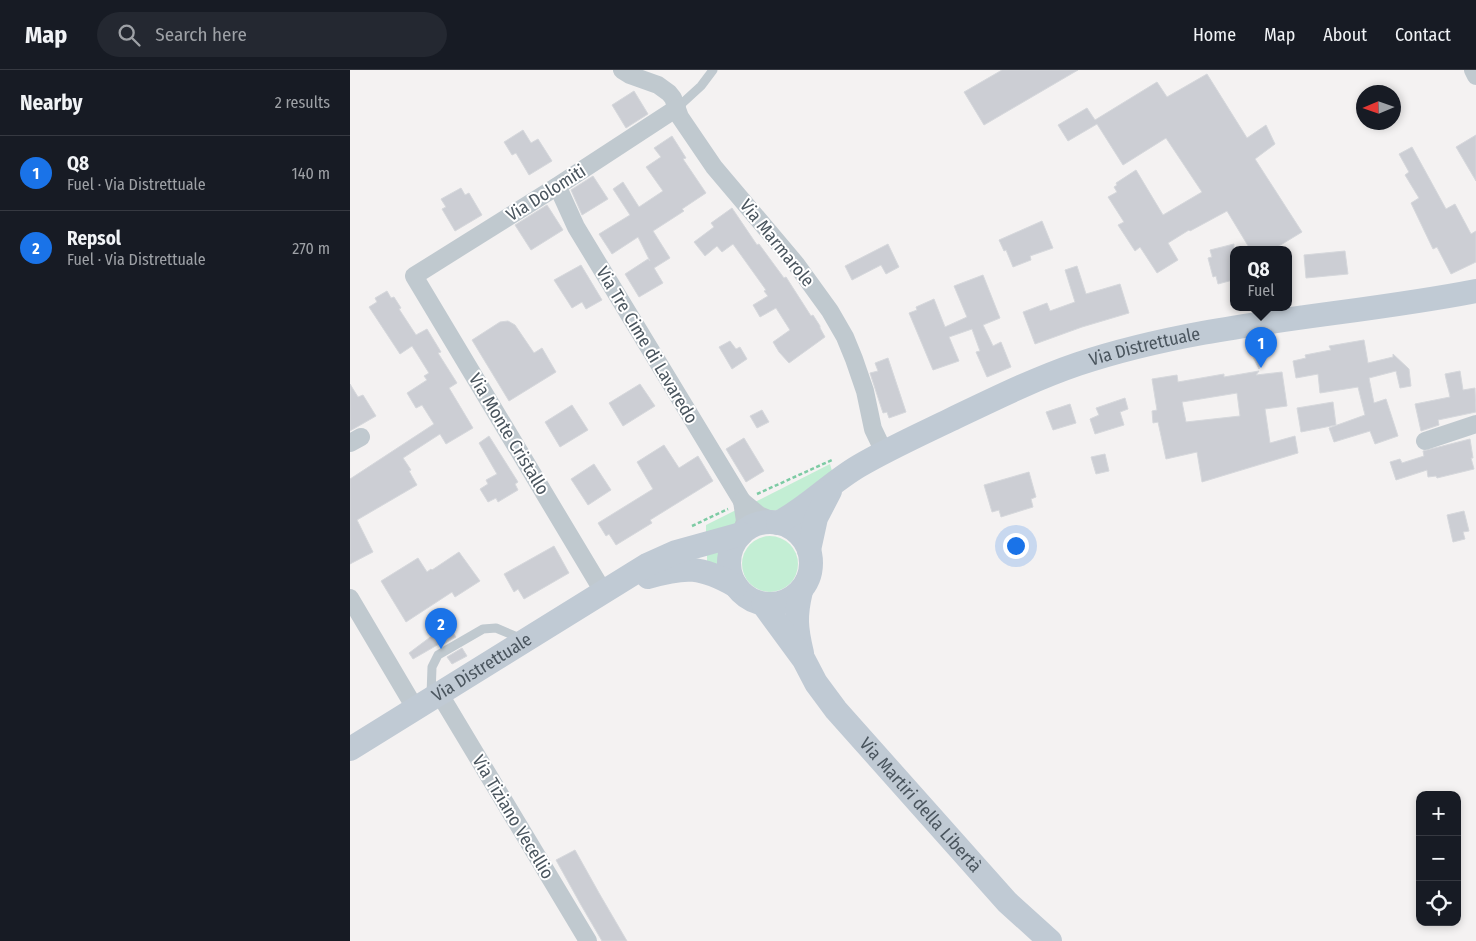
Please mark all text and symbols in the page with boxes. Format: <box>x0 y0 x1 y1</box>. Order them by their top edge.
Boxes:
search box <box>97 12 447 57</box>
text: Map <box>25 21 67 49</box>
icon: search <box>115 21 143 49</box>
text: Search here <box>155 23 247 46</box>
text: Home <box>1193 24 1236 46</box>
text: Map <box>1264 24 1295 46</box>
text: About <box>1323 24 1367 46</box>
text: Contact <box>1395 24 1451 46</box>
north arrow <box>1356 85 1401 130</box>
text: Nearby <box>20 90 82 116</box>
text: 2 results <box>275 93 330 112</box>
text: Q8 <box>67 152 89 175</box>
street label: Via Dolomiti <box>502 160 590 226</box>
text: 1 <box>33 164 39 183</box>
text: 140 m <box>292 164 330 183</box>
text: Fuel · Via Distrettuale <box>67 175 206 194</box>
street label: Via Marmarole <box>735 195 819 291</box>
text: Repsol <box>67 227 121 250</box>
text: 2 <box>32 239 40 258</box>
text: 270 m <box>292 239 330 258</box>
popup <box>1230 246 1292 311</box>
text: Fuel · Via Distrettuale <box>67 250 206 269</box>
text: Q8 <box>1248 258 1270 281</box>
street label: Via Tre Cime di Lavaredo <box>591 263 703 427</box>
text: Fuel <box>1248 281 1274 300</box>
street label: Via Distrettuale <box>1087 323 1202 371</box>
pin: 1 <box>1245 327 1277 368</box>
street label: Via Monte Cristallo <box>464 369 554 499</box>
your location <box>1003 533 1029 559</box>
pin: 2 <box>425 608 457 649</box>
street label: Via Distrettuale <box>428 628 536 707</box>
street label: Via Martiri della Libertà <box>855 733 986 877</box>
street label: Via Tiziano Vecellio <box>467 751 559 883</box>
map controls <box>1416 791 1461 926</box>
button: + <box>1416 791 1461 836</box>
button: − <box>1416 836 1461 881</box>
button: locate <box>1416 881 1461 926</box>

